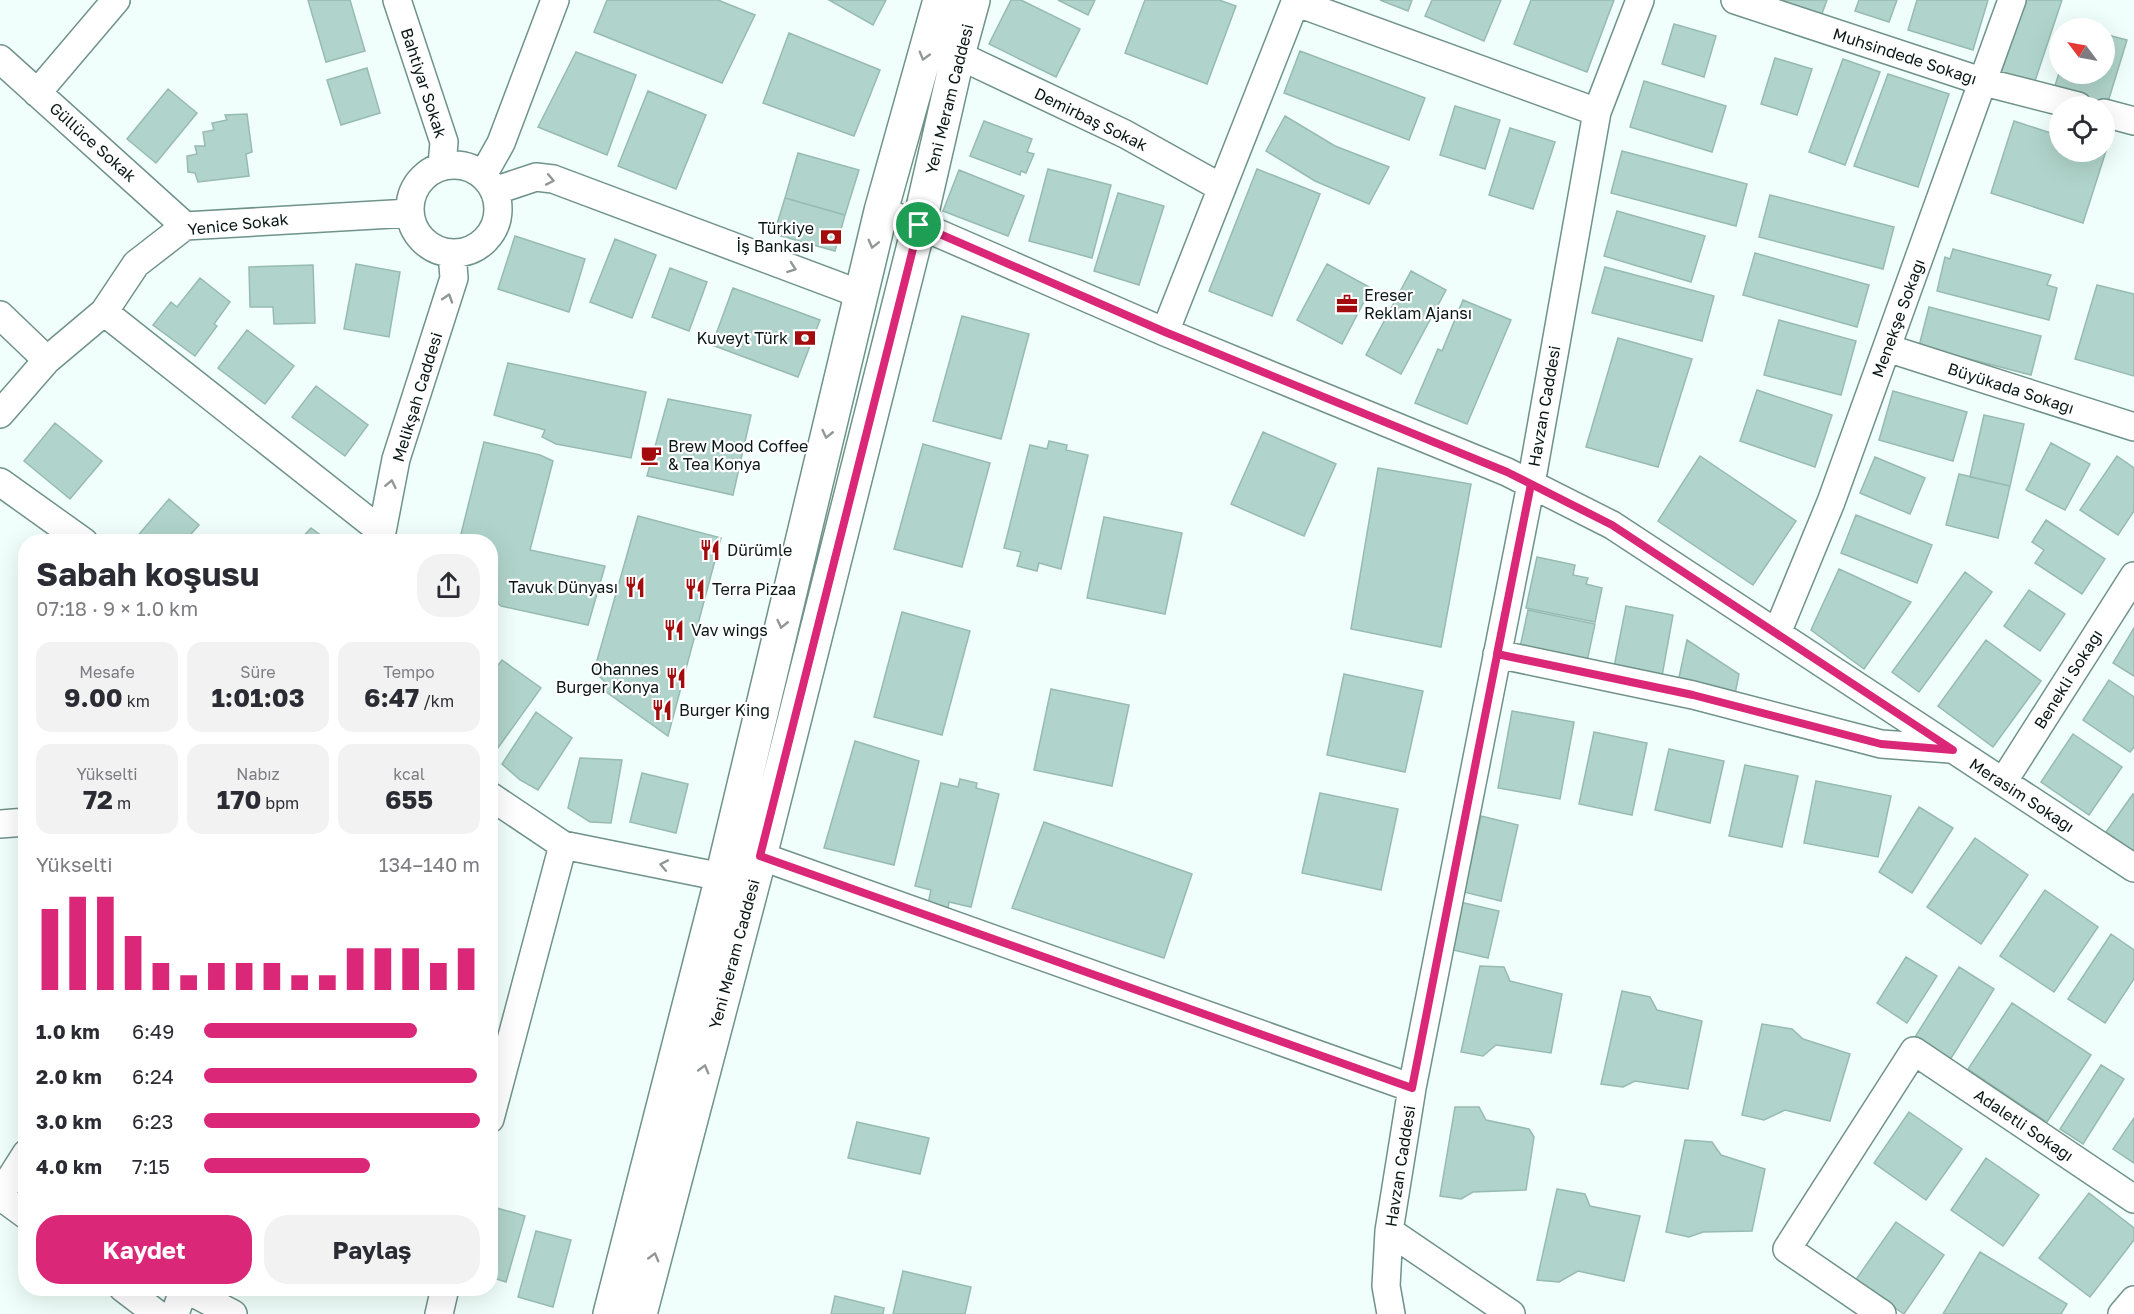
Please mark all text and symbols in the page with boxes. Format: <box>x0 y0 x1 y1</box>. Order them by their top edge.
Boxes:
north arrow <box>2049 18 2115 84</box>
map controls <box>2049 18 2115 162</box>
street label: Yeni Meram Caddesi <box>921 22 977 176</box>
street label: Muhsindede Sokağı <box>1831 23 1979 89</box>
street label: Bahtiyar Sokak <box>397 25 451 141</box>
one-way arrow <box>919 50 931 61</box>
street label: Demirbaş Sokak <box>1031 83 1151 155</box>
button: locate <box>2049 96 2115 162</box>
street label: Güllüce Sokak <box>46 98 140 186</box>
one-way arrow <box>545 173 555 186</box>
pin <box>893 199 944 250</box>
icon: arrive <box>902 208 935 241</box>
street label: Yenice Sokak <box>187 209 289 239</box>
place label: Türkiye İş Bankası <box>736 218 814 256</box>
bank icon: Türkiye İş Bankası <box>819 225 843 249</box>
one-way arrow <box>867 239 880 249</box>
street label: Menekşe Sokağı <box>1867 256 1929 380</box>
one-way arrow <box>787 261 797 274</box>
place label: Ereser Reklam Ajansı <box>1364 285 1472 323</box>
office icon: Ereser Reklam Ajansı <box>1335 292 1359 316</box>
one-way arrow <box>441 293 453 304</box>
bank icon: Kuveyt Türk <box>793 326 817 350</box>
place label: Kuveyt Türk <box>696 328 788 348</box>
street label: Melikşah Caddesi <box>388 330 446 464</box>
street label: Havzan Caddesi <box>1524 344 1564 468</box>
street label: Büyükada Sokağı <box>1945 358 2077 418</box>
one-way arrow <box>821 429 834 439</box>
place label: Brew Mood Coffee & Tea Konya <box>668 436 808 474</box>
cafe icon: Brew Mood Coffee & Tea Konya <box>639 443 663 467</box>
one-way arrow <box>384 479 397 489</box>
restaurant icon: Dürümle <box>698 538 722 562</box>
place label: Dürümle <box>727 540 792 560</box>
text: Sabah koşusu <box>36 554 259 593</box>
button: share <box>417 554 480 617</box>
restaurant icon: Tavuk Dünyası <box>623 575 647 599</box>
place label: Tavuk Dünyası <box>508 577 618 597</box>
restaurant icon: Terra Pizaa <box>683 577 707 601</box>
place label: Terra Pizaa <box>712 579 796 599</box>
text: 07:18 · 9 × 1.0 km <box>36 596 198 620</box>
restaurant icon: Vav wings <box>662 618 686 642</box>
one-way arrow <box>776 618 789 628</box>
place label: Vav wings <box>691 620 768 640</box>
street label: Benekli Sokağı <box>2029 626 2107 732</box>
place label: Ohannes Burger Konya <box>556 659 659 697</box>
text: Mesafe <box>79 662 135 682</box>
text: Süre <box>240 662 276 682</box>
text: Tempo <box>383 662 435 682</box>
restaurant icon: Ohannes Burger Konya <box>664 666 688 690</box>
text: 9.00 <box>64 682 123 713</box>
text: 1:01:03 <box>211 682 305 713</box>
text: 6:47 <box>364 682 419 713</box>
text: km <box>123 691 150 711</box>
text: /km <box>419 691 454 711</box>
restaurant icon: Burger King <box>650 698 674 722</box>
place label: Burger King <box>679 700 770 720</box>
street label: Merasim Sokağı <box>1966 754 2078 836</box>
text: Yükselti <box>76 764 138 784</box>
text: Nabız <box>236 764 280 784</box>
text: kcal <box>393 764 425 784</box>
text: 72 <box>83 784 113 815</box>
text: 170 <box>217 784 261 815</box>
text: 655 <box>385 784 433 815</box>
text: m <box>113 793 131 813</box>
text: bpm <box>261 793 299 813</box>
text: Yükselti <box>36 852 113 876</box>
text: 134–140 m <box>379 852 480 876</box>
one-way arrow <box>660 859 670 872</box>
street label: Yeni Meram Caddesi <box>704 877 764 1031</box>
text: 1.0 km <box>36 1019 100 1043</box>
text: 6:49 <box>132 1019 174 1043</box>
text: 2.0 km <box>36 1064 102 1088</box>
text: 6:24 <box>132 1064 174 1088</box>
one-way arrow <box>697 1064 709 1075</box>
street label: Adaletli Sokağı <box>1971 1084 2077 1166</box>
street label: Havzan Caddesi <box>1381 1104 1419 1228</box>
text: 3.0 km <box>36 1109 102 1133</box>
text: 6:23 <box>132 1109 173 1133</box>
text: 4.0 km <box>36 1154 102 1178</box>
text: 7:15 <box>132 1154 170 1178</box>
button: Kaydet <box>36 1215 252 1284</box>
button: Paylaş <box>264 1215 480 1284</box>
one-way arrow <box>647 1253 660 1263</box>

